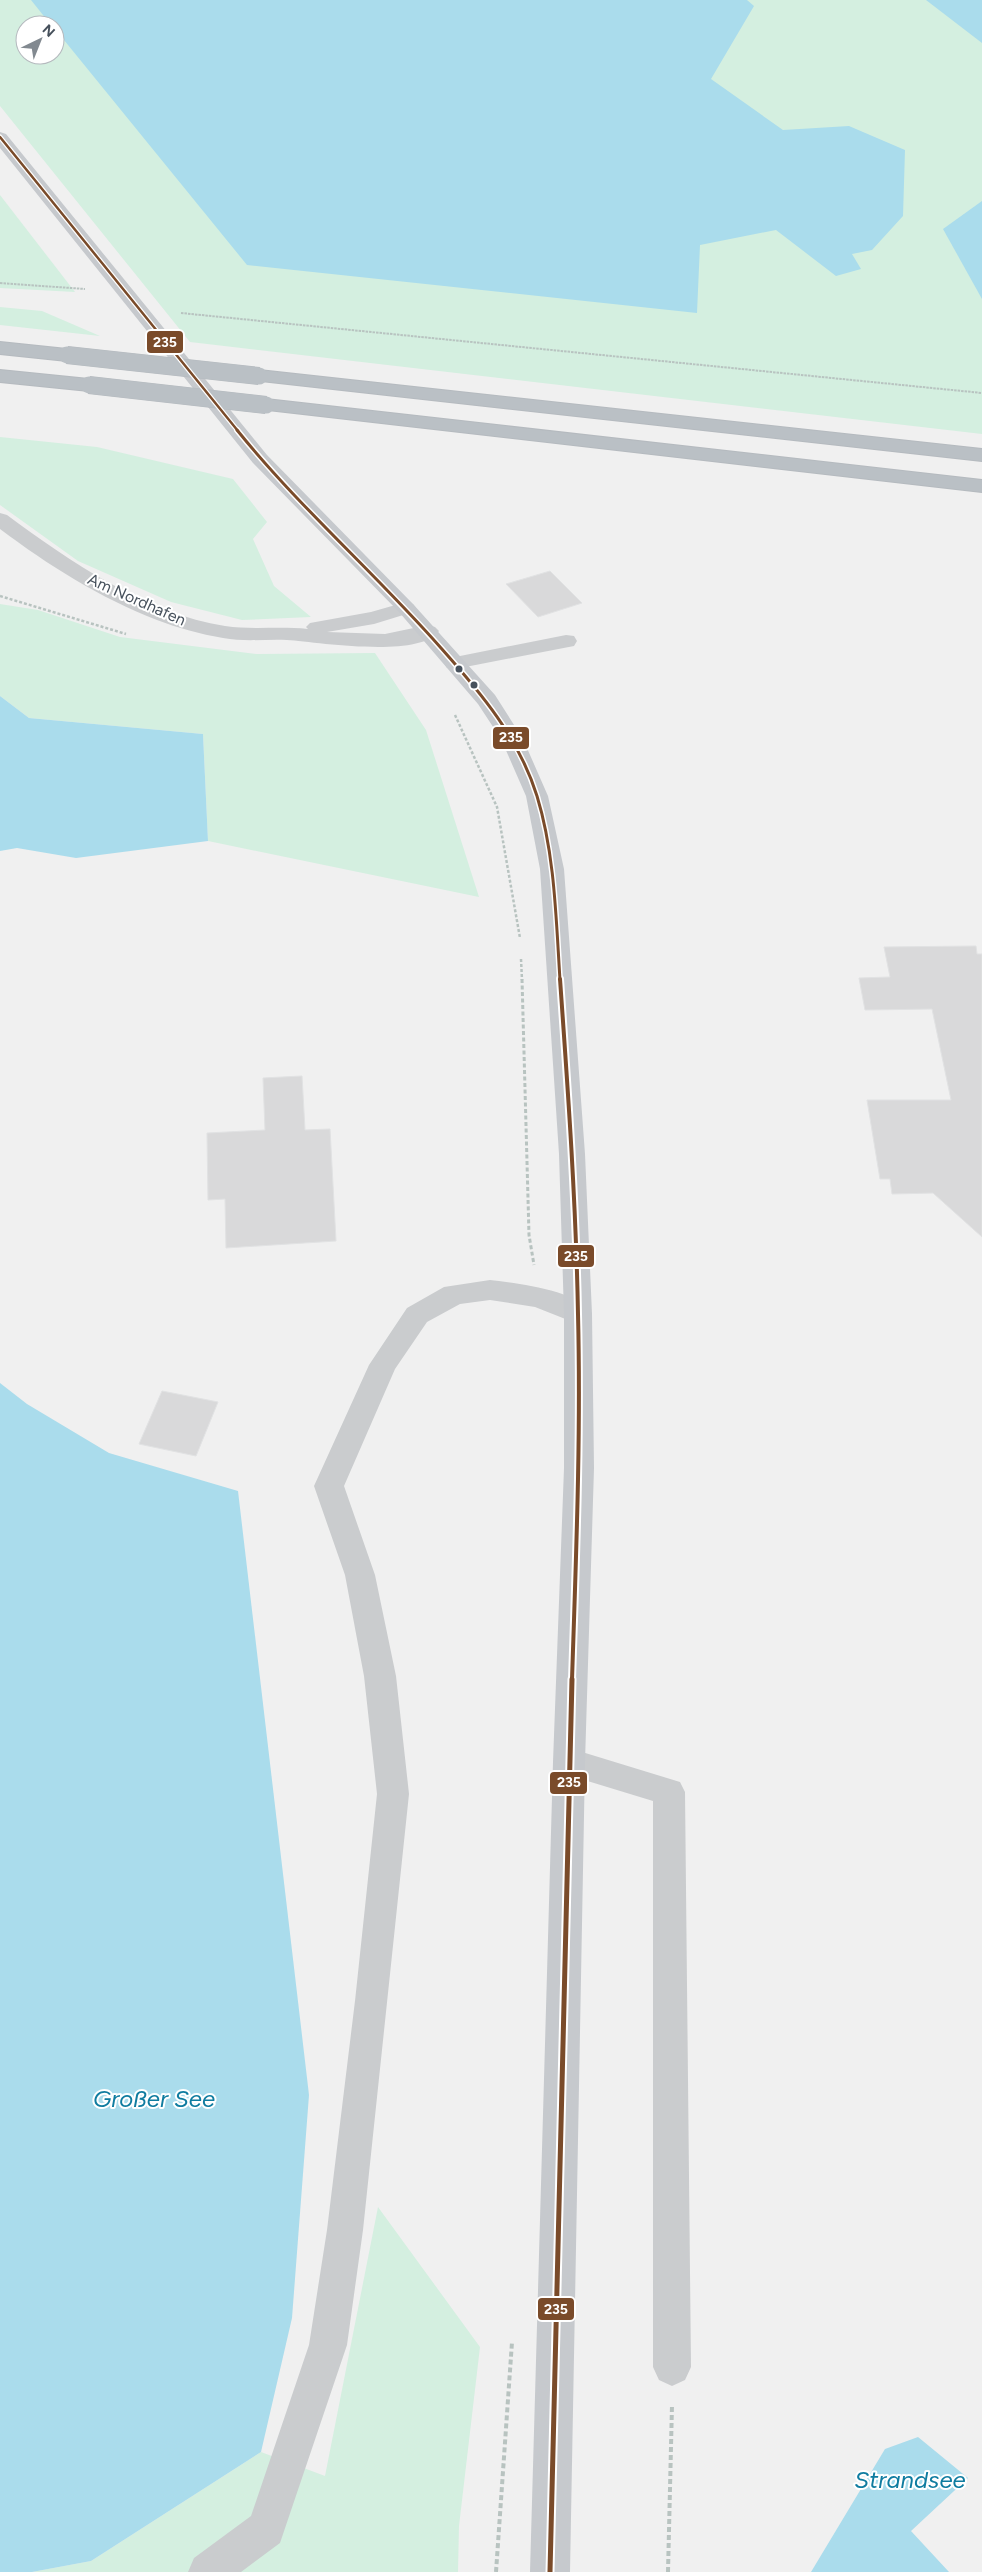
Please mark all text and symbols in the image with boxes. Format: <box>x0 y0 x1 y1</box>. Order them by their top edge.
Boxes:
north arrow <box>15 15 65 65</box>
text: N <box>39 21 58 41</box>
line badge: 235 <box>146 330 184 354</box>
text: 235 <box>153 334 177 351</box>
street label: Am Nordhafen <box>85 569 189 630</box>
unlabelled marker <box>454 664 464 674</box>
unlabelled marker <box>469 680 479 690</box>
line badge: 235 <box>492 726 530 750</box>
text: 235 <box>499 729 523 746</box>
line badge: 235 <box>557 1244 595 1268</box>
text: 235 <box>564 1248 588 1265</box>
line badge: 235 <box>549 1771 588 1795</box>
text: 235 <box>557 1774 581 1791</box>
water label: Großer See <box>93 2084 215 2113</box>
line badge: 235 <box>537 2297 575 2321</box>
text: 235 <box>544 2301 568 2318</box>
water label: Strandsee <box>854 2465 966 2494</box>

